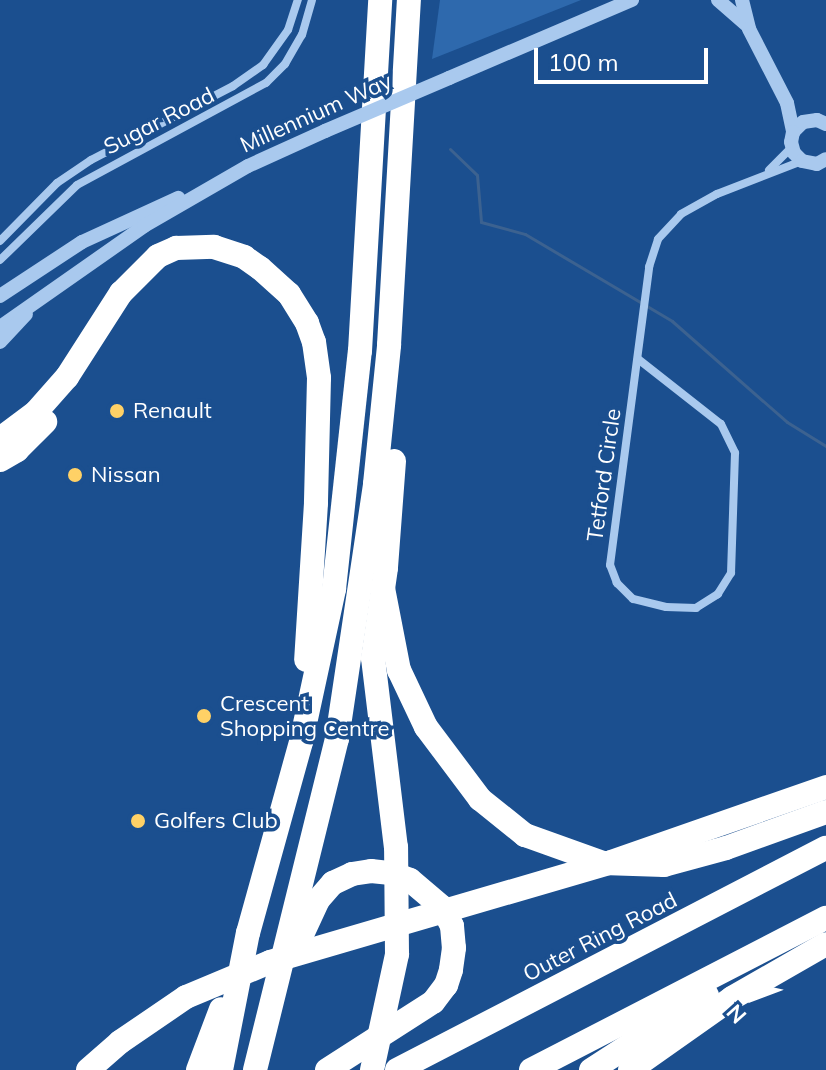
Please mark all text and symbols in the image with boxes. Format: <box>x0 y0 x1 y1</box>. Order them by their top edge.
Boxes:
scale bar <box>538 32 712 82</box>
text: 100 m <box>548 47 619 77</box>
street label: Millennium Way <box>236 68 396 158</box>
street label: Sugar Road <box>99 82 219 160</box>
place label: Renault <box>133 398 212 424</box>
marker: Renault <box>108 402 126 420</box>
street label: Tetford Circle <box>582 407 626 543</box>
place label: Nissan <box>91 462 161 488</box>
marker: Nissan <box>66 466 84 484</box>
place label: Crescent Shopping Centre <box>220 690 389 742</box>
marker: Crescent Shopping Centre <box>195 707 213 725</box>
place label: Golfers Club <box>154 808 278 834</box>
marker: Golfers Club <box>129 812 147 830</box>
street label: Outer Ring Road <box>519 887 681 987</box>
north arrow <box>714 958 794 1038</box>
text: N <box>720 999 752 1030</box>

